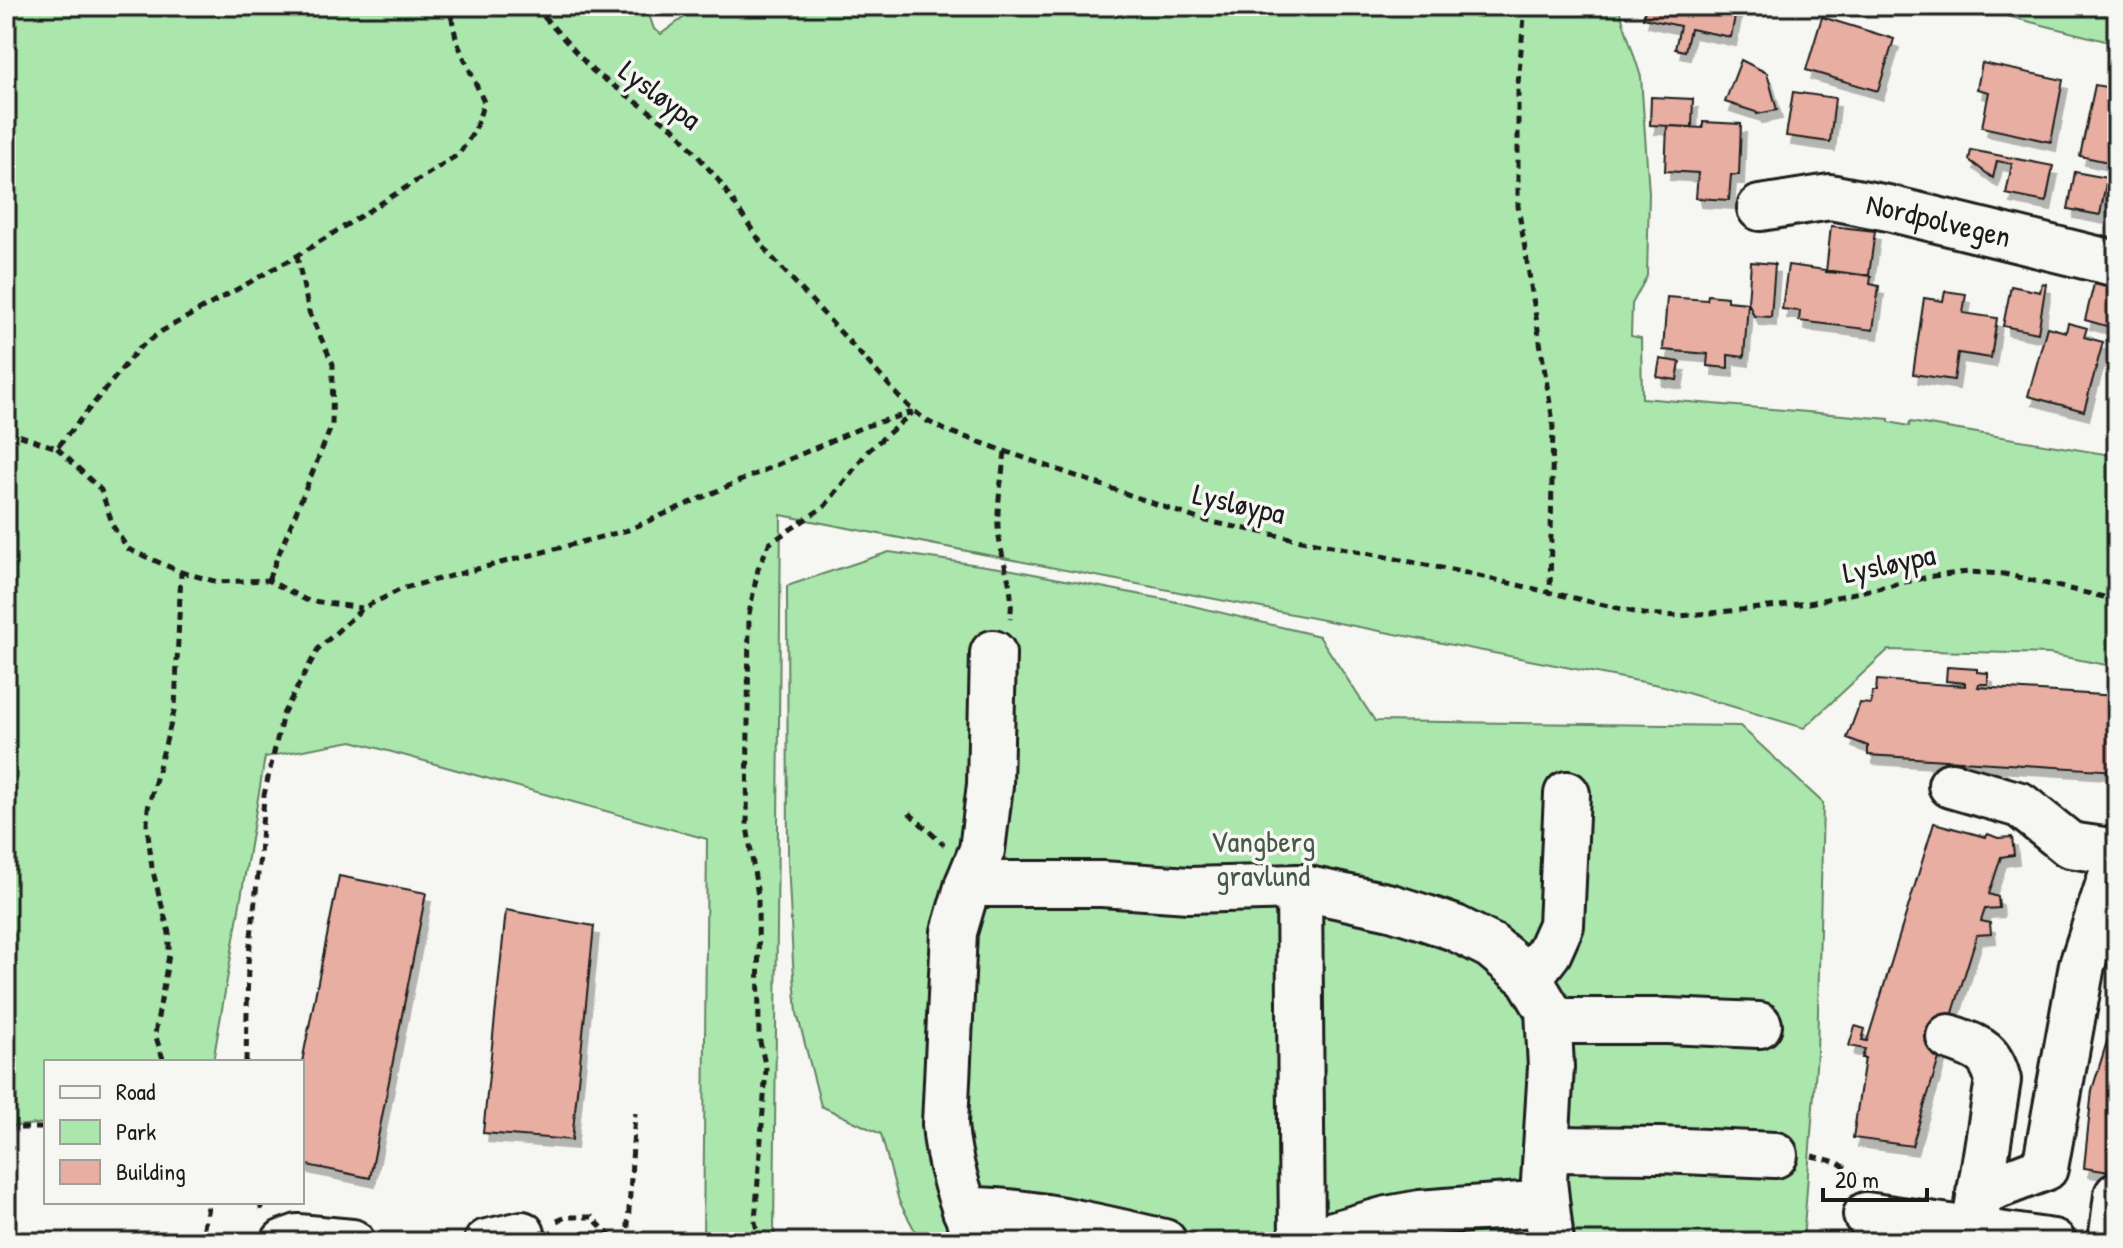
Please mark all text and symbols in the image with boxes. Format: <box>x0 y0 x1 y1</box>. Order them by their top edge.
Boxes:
street label: Lysløypa <box>611 50 710 138</box>
street label: Nordpolvegen <box>1863 183 2015 256</box>
street label: Lysløypa <box>1189 473 1289 533</box>
street label: Lysløypa <box>1839 534 1939 592</box>
park label: Vangberg gravlund <box>1211 821 1315 895</box>
legend <box>44 1060 304 1204</box>
text: Road <box>116 1075 155 1107</box>
text: Park <box>116 1115 156 1147</box>
scale bar <box>1823 1152 1927 1202</box>
text: Building <box>116 1155 186 1187</box>
text: 20 m <box>1835 1163 1879 1195</box>

